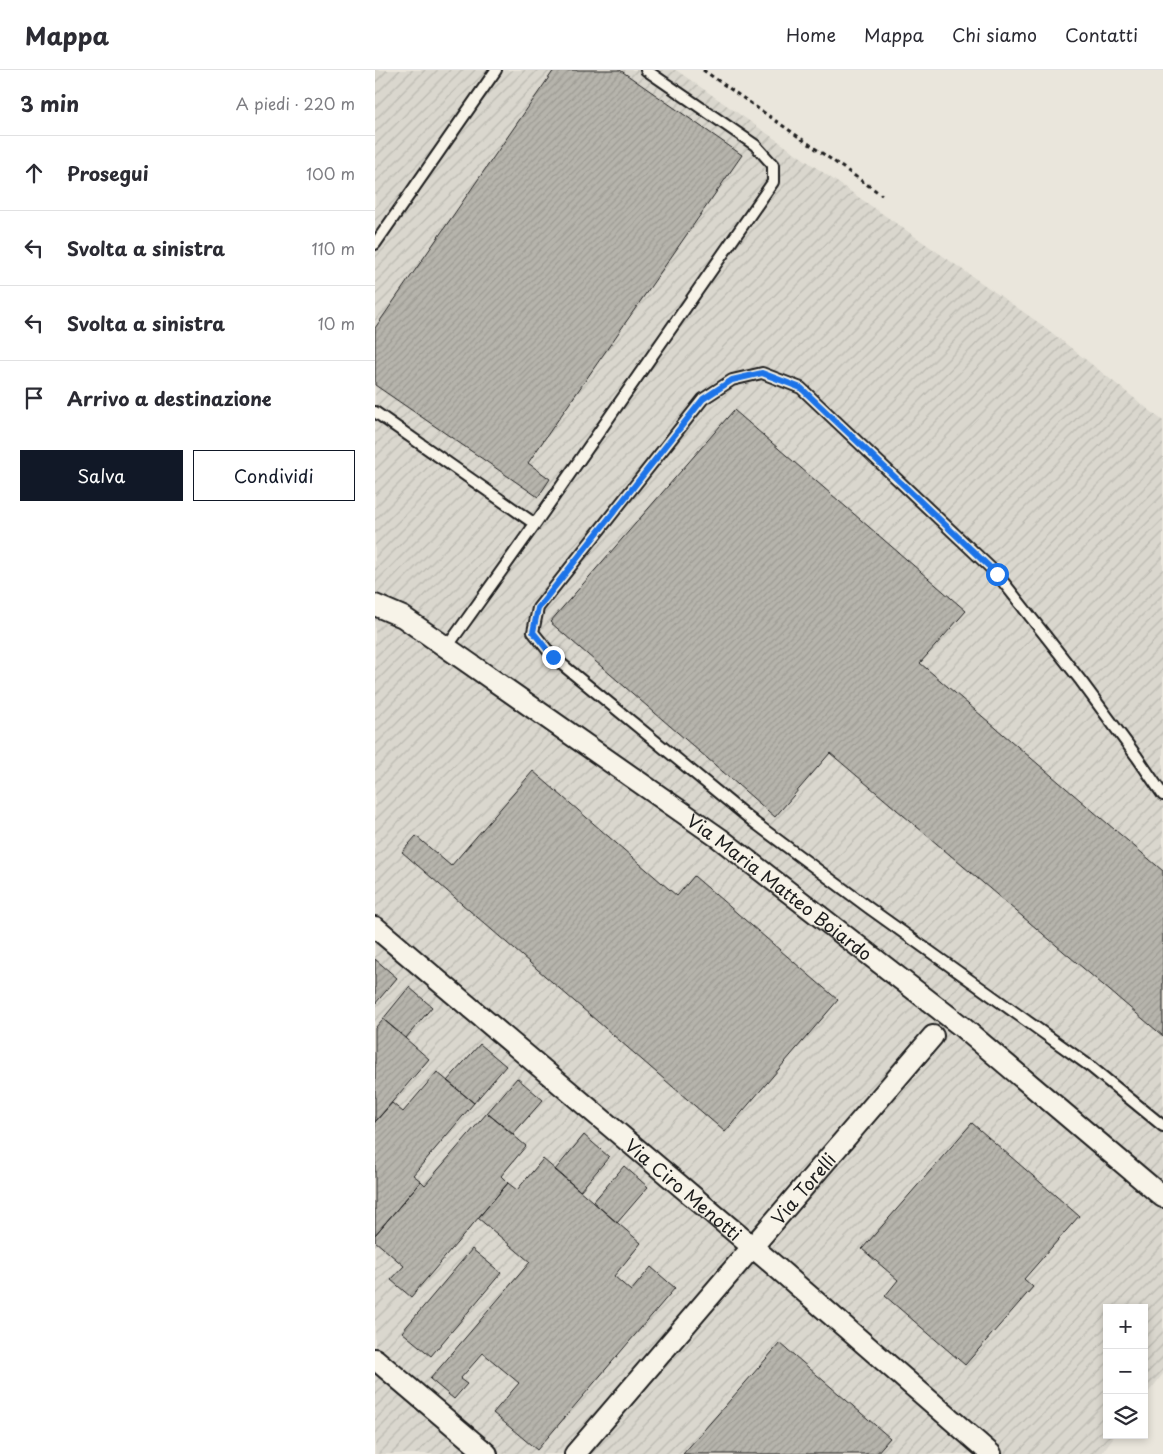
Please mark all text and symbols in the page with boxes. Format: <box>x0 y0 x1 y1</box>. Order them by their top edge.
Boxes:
text: Mappa <box>25 17 109 53</box>
text: Home <box>786 21 836 48</box>
text: Mappa <box>864 21 924 48</box>
text: Chi siamo <box>952 21 1037 48</box>
text: Contatti <box>1065 21 1138 48</box>
text: 3 min <box>20 87 79 119</box>
text: A piedi · 220 m <box>236 91 355 115</box>
icon: ahead <box>20 159 48 187</box>
text: Prosegui <box>67 159 149 187</box>
text: 100 m <box>306 161 355 185</box>
icon: left <box>20 234 48 262</box>
text: Svolta a sinistra <box>67 234 225 262</box>
text: 110 m <box>312 236 355 260</box>
icon: left <box>20 309 48 337</box>
text: Svolta a sinistra <box>67 309 225 337</box>
text: 10 m <box>318 311 355 335</box>
icon: arrive <box>20 384 48 412</box>
text: Arrivo a destinazione <box>67 384 272 412</box>
button: Salva <box>20 450 183 501</box>
button: Condividi <box>193 450 355 501</box>
route start <box>986 563 1009 586</box>
route end <box>542 646 565 669</box>
street label: Via Maria Matteo Boiardo <box>682 806 879 966</box>
street label: Via Ciro Menotti <box>620 1131 748 1246</box>
street label: Via Torelli <box>764 1146 841 1230</box>
map controls <box>1103 1304 1148 1439</box>
button: + <box>1103 1304 1148 1349</box>
button: − <box>1103 1349 1148 1394</box>
button: layers <box>1103 1394 1148 1439</box>

